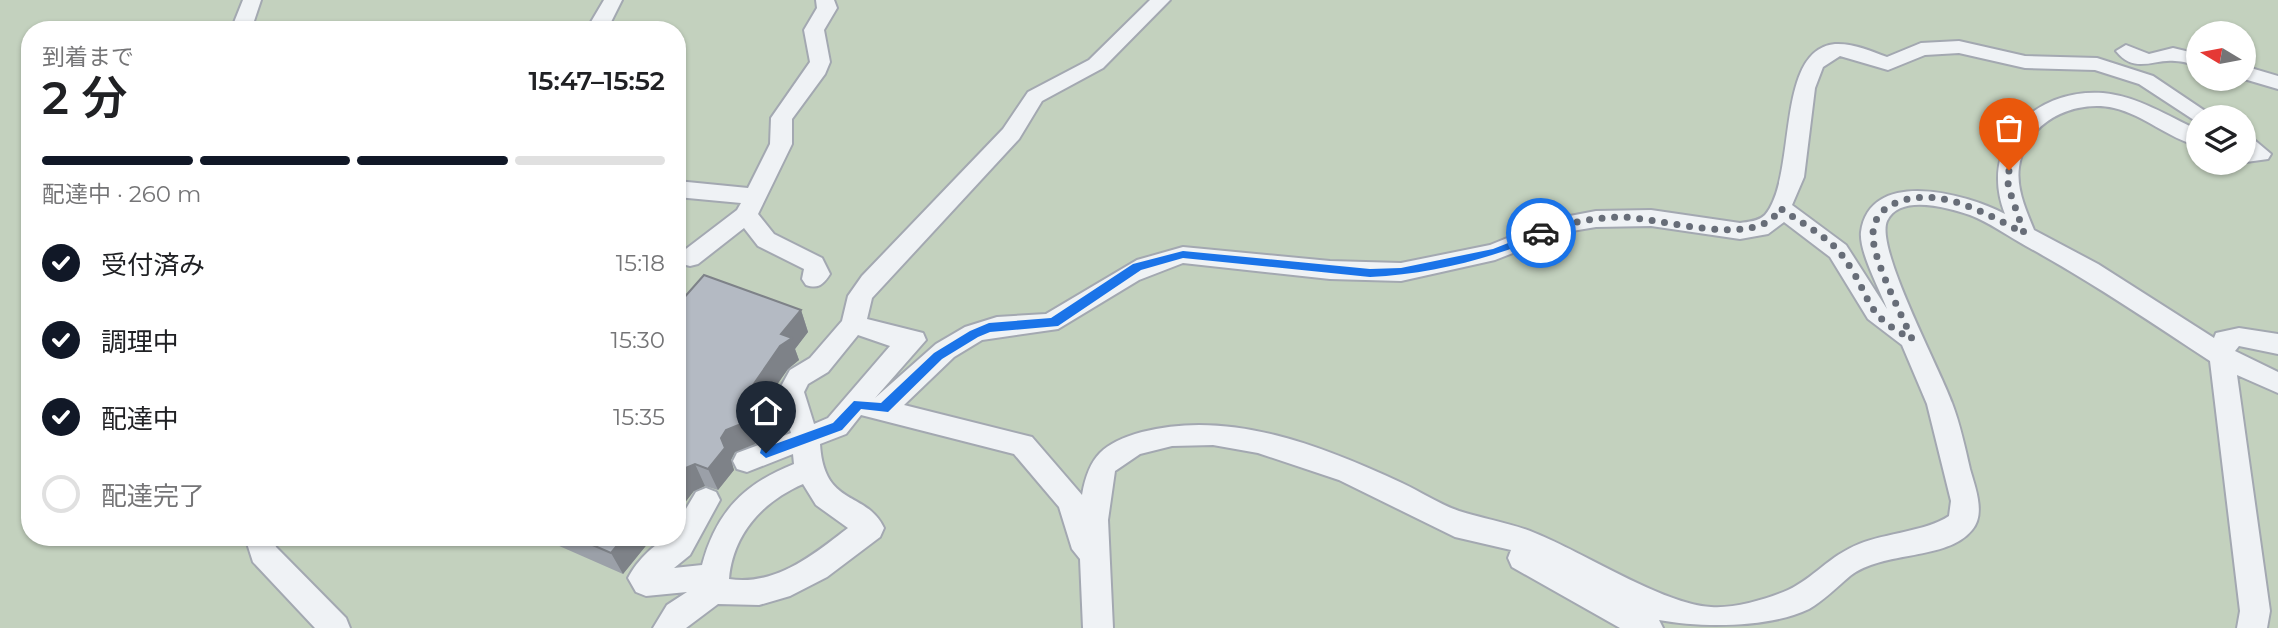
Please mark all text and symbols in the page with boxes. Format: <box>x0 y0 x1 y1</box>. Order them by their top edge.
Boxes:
north arrow <box>2186 21 2256 91</box>
map controls <box>2186 21 2256 175</box>
text: 到着まで <box>42 43 134 71</box>
text: 15:47–15:52 <box>528 65 665 97</box>
text: 2 分 <box>42 69 127 126</box>
pin <box>1979 98 2039 170</box>
button: layers <box>2186 105 2256 175</box>
icon: bag <box>1990 109 2028 147</box>
text: 配達中 · 260 m <box>42 180 202 208</box>
courier <box>1506 198 1576 268</box>
icon: car <box>1522 214 1560 252</box>
icon: check <box>42 244 80 282</box>
text: 受付済み <box>101 249 205 281</box>
text: 15:18 <box>616 249 665 277</box>
icon: check <box>42 321 80 359</box>
text: 調理中 <box>101 326 179 358</box>
text: 15:30 <box>611 326 665 354</box>
pin <box>736 381 796 453</box>
icon: home <box>747 392 785 430</box>
icon: check <box>42 398 80 436</box>
text: 配達中 <box>101 403 179 435</box>
text: 15:35 <box>613 403 665 431</box>
text: 配達完了 <box>101 480 205 512</box>

